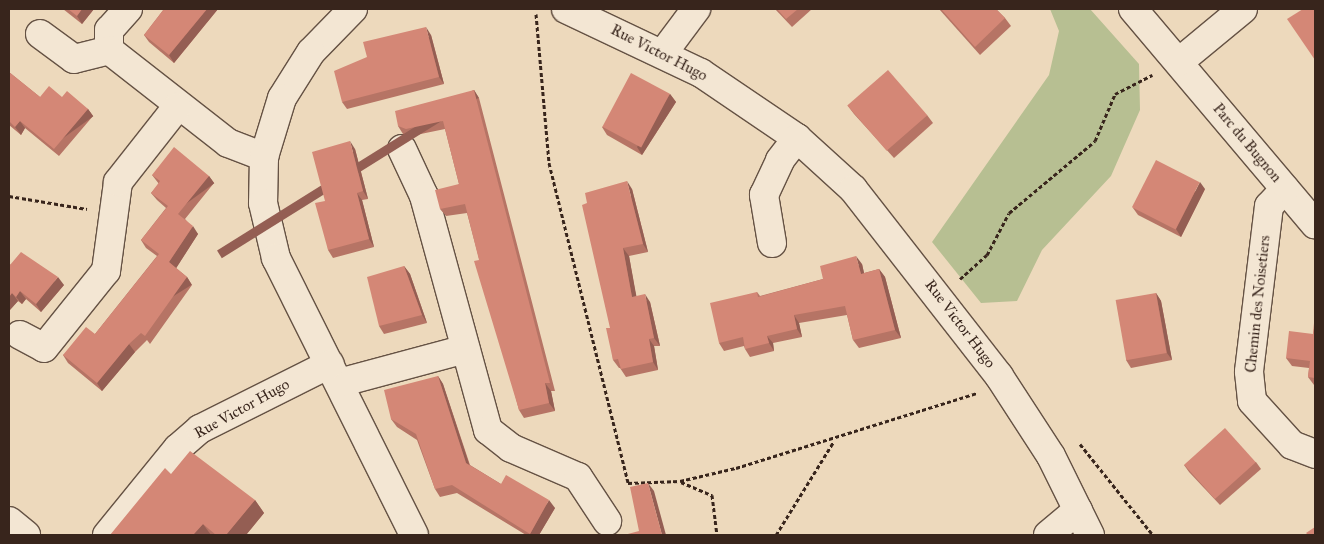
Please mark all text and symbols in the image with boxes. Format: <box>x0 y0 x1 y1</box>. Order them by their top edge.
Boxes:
street label: Rue Victor Hugo <box>608 21 710 85</box>
street label: Parc du Bugnon <box>1209 100 1285 186</box>
street label: Chemin des Noisetiers <box>1242 234 1274 374</box>
street label: Rue Victor Hugo <box>921 276 999 372</box>
street label: Rue Victor Hugo <box>191 375 293 443</box>

